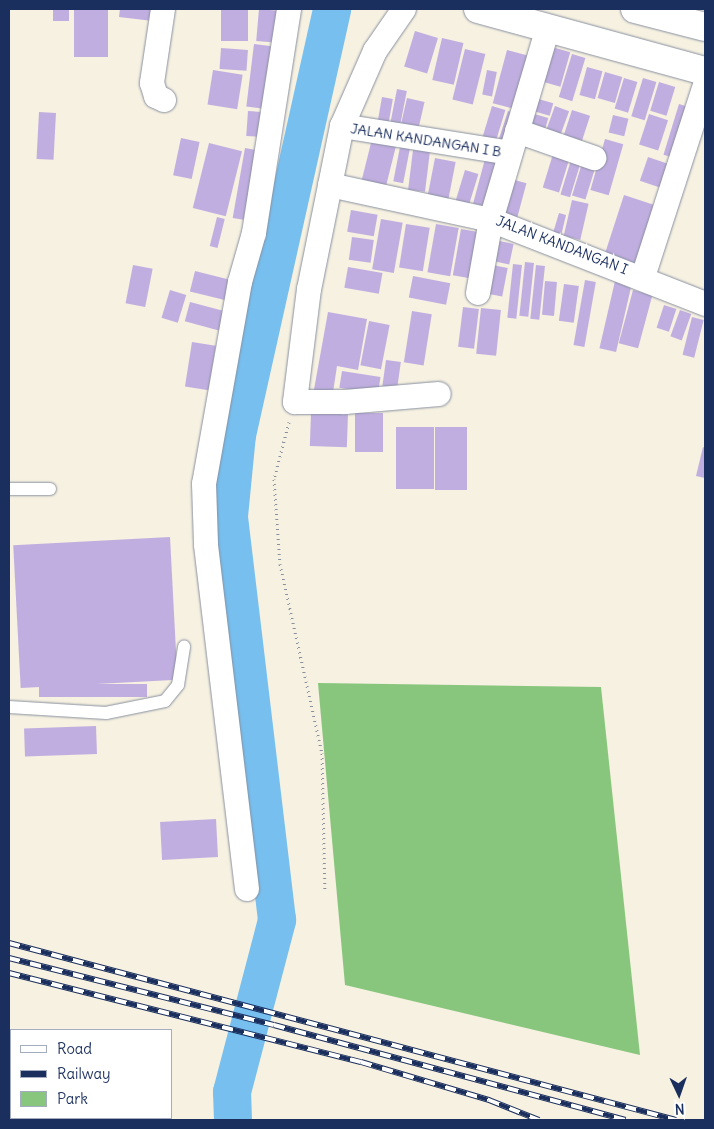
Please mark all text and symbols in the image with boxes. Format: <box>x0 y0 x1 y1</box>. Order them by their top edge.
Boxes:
street label: JALAN KANDANGAN I B <box>349 120 503 160</box>
street label: JALAN KANDANGAN I <box>494 212 630 278</box>
legend <box>10 1029 172 1119</box>
text: Road <box>57 1039 92 1058</box>
text: Railway <box>57 1064 111 1083</box>
north arrow <box>654 1069 704 1119</box>
text: Park <box>57 1089 88 1108</box>
text: N <box>674 1100 685 1118</box>

